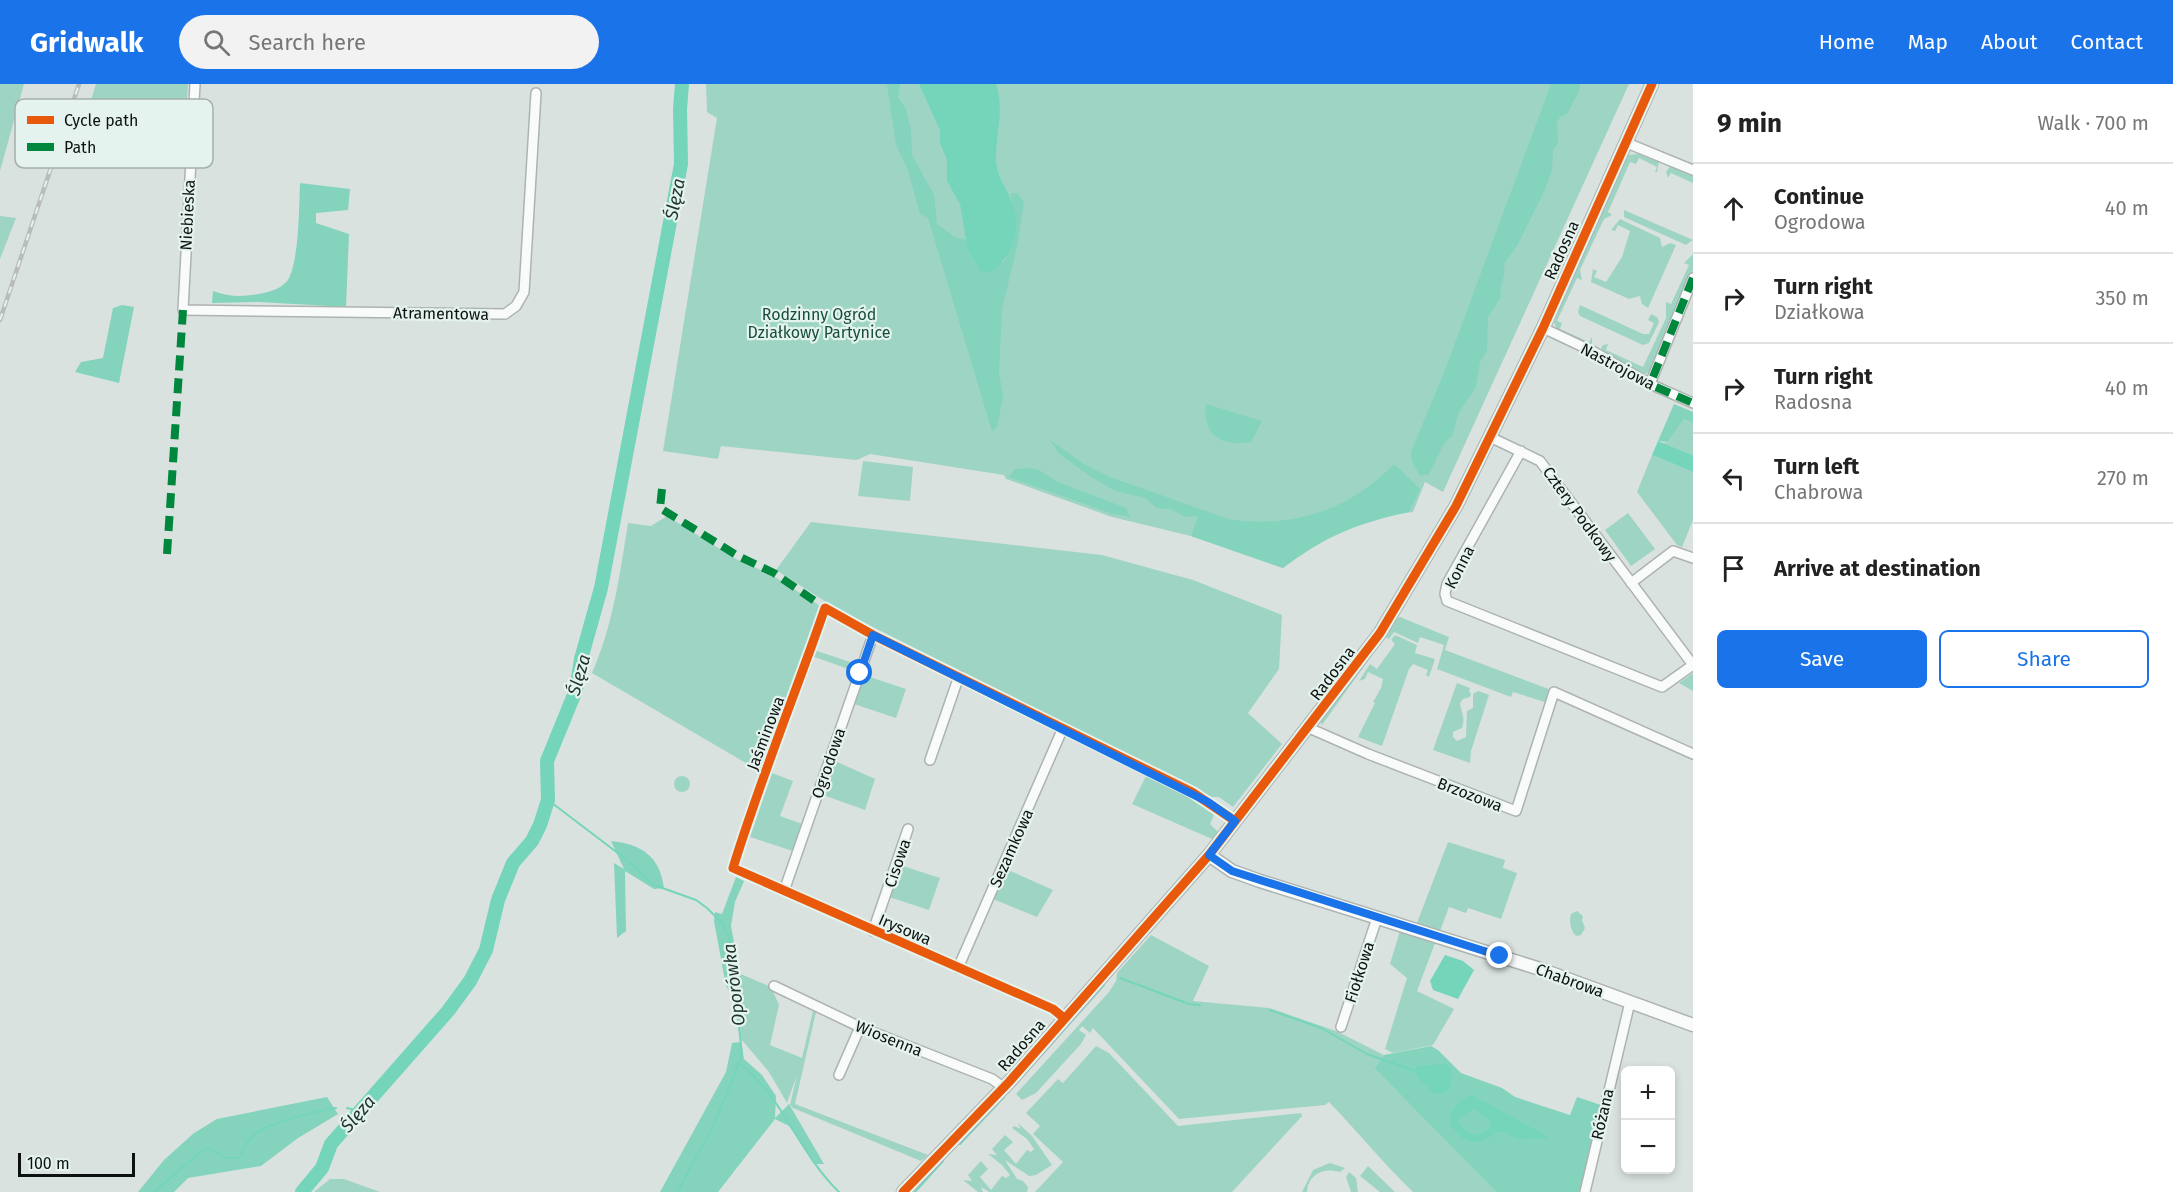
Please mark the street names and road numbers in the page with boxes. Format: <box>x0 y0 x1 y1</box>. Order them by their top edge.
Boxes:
street label: Niebieska <box>176 179 199 251</box>
street label: Radosna <box>1540 218 1583 283</box>
street label: Atramentowa <box>393 303 489 324</box>
street label: Nastrojowa <box>1577 339 1658 394</box>
street label: Cztery Podkowy <box>1539 463 1621 566</box>
street label: Konna <box>1441 542 1478 592</box>
street label: Radosna <box>1306 643 1359 704</box>
street label: Jaśminowa <box>743 693 788 773</box>
street label: Ogrodowa <box>808 725 849 801</box>
street label: Brzozowa <box>1435 773 1505 816</box>
street label: Sezamkowa <box>986 806 1037 890</box>
street label: Cisowa <box>880 836 915 890</box>
street label: Irysowa <box>876 910 934 949</box>
street label: Fiołkowa <box>1341 939 1378 1005</box>
street label: Chabrowa <box>1533 959 1607 1002</box>
street label: Radosna <box>994 1015 1049 1075</box>
street label: Wiosenna <box>852 1016 925 1061</box>
street label: Różana <box>1587 1087 1618 1142</box>

